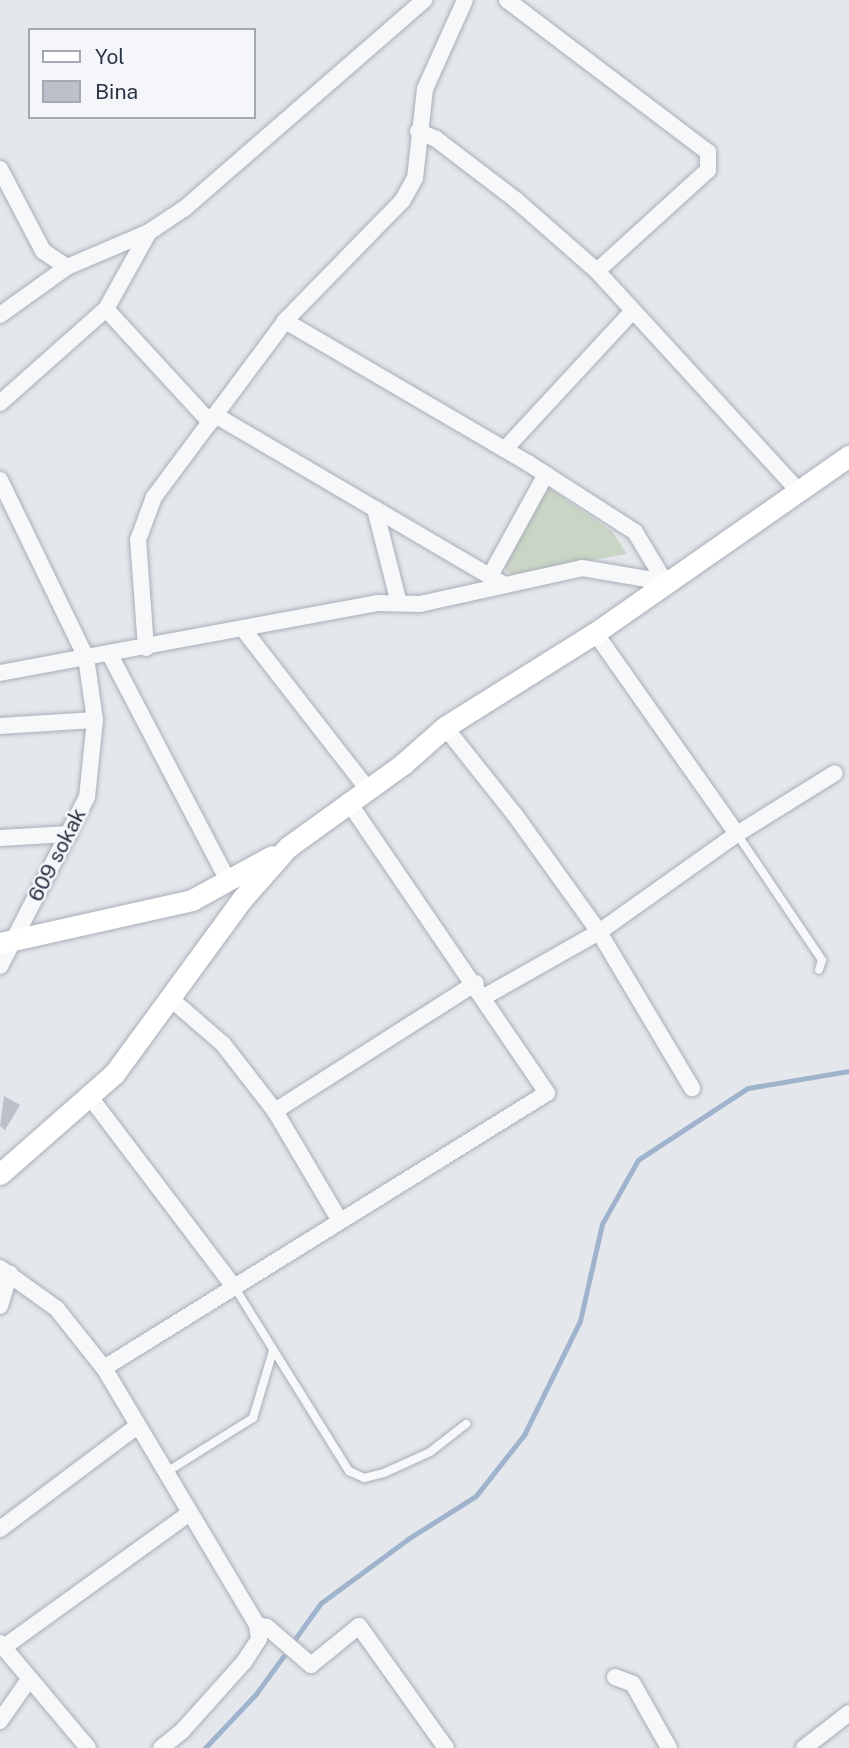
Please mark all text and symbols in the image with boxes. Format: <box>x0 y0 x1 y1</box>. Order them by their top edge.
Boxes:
legend <box>28 28 256 119</box>
text: Yol <box>95 44 125 69</box>
text: Bina <box>95 79 138 104</box>
street label: 609 sokak <box>23 804 91 906</box>

